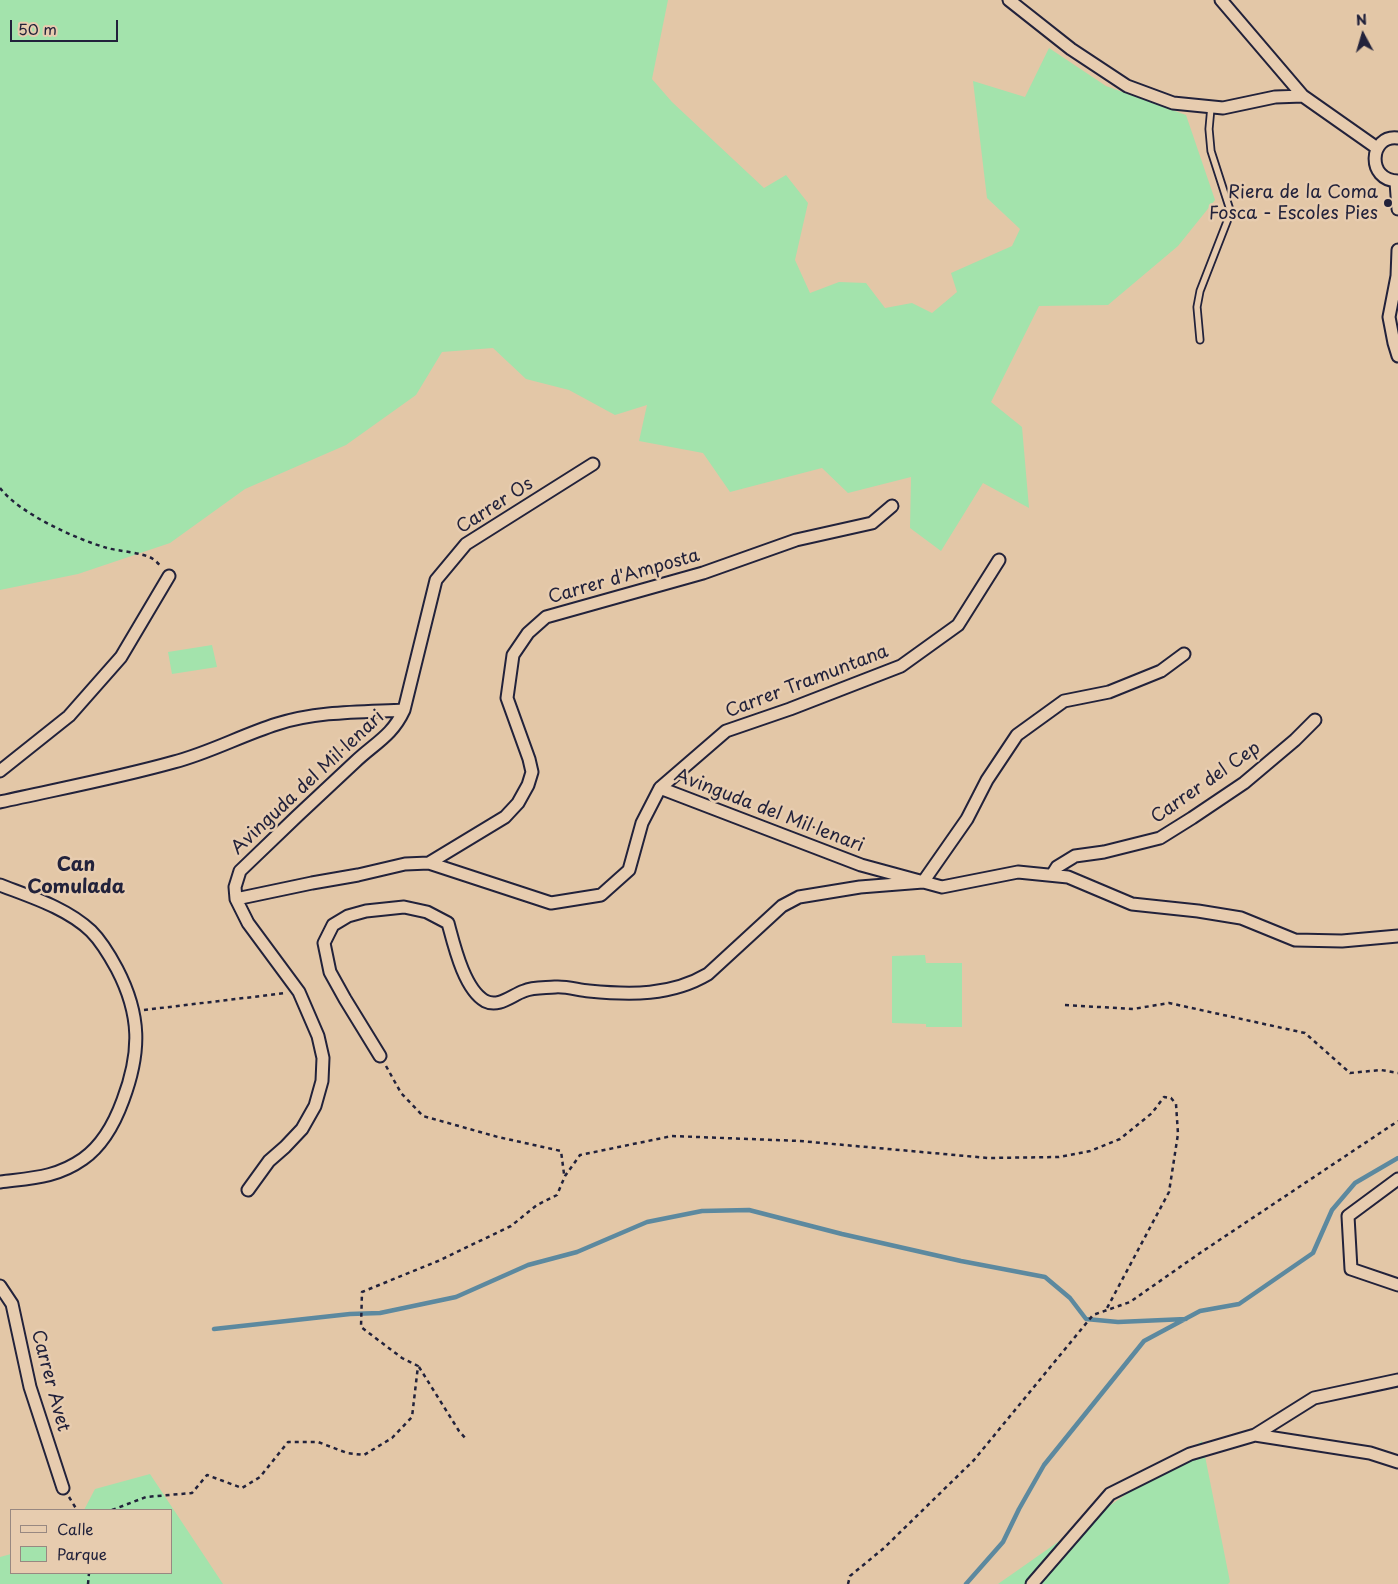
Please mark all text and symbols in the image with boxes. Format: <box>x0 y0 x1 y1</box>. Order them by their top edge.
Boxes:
text: N <box>1355 9 1368 31</box>
scale bar <box>12 10 120 42</box>
north arrow <box>1338 10 1388 60</box>
text: 50 m <box>18 17 57 40</box>
place label: Riera de la Coma Fosca - Escoles Pies <box>1209 182 1378 224</box>
marker: Riera de la Coma Fosca - Escoles Pies <box>1382 197 1394 209</box>
street label: Carrer Os <box>453 473 537 539</box>
street label: Carrer d'Amposta <box>546 545 702 609</box>
street label: Carrer Tramuntana <box>722 641 892 723</box>
street label: Avinguda del Mil·lenari <box>227 706 389 860</box>
street label: Carrer del Cep <box>1147 737 1265 829</box>
street label: Avinguda del Mil·lenari <box>671 765 867 857</box>
district label: Can Comulada <box>27 855 125 899</box>
street label: Carrer Avet <box>26 1328 74 1434</box>
legend <box>10 1509 172 1574</box>
text: Calle <box>57 1517 94 1540</box>
text: Parque <box>57 1542 107 1565</box>

